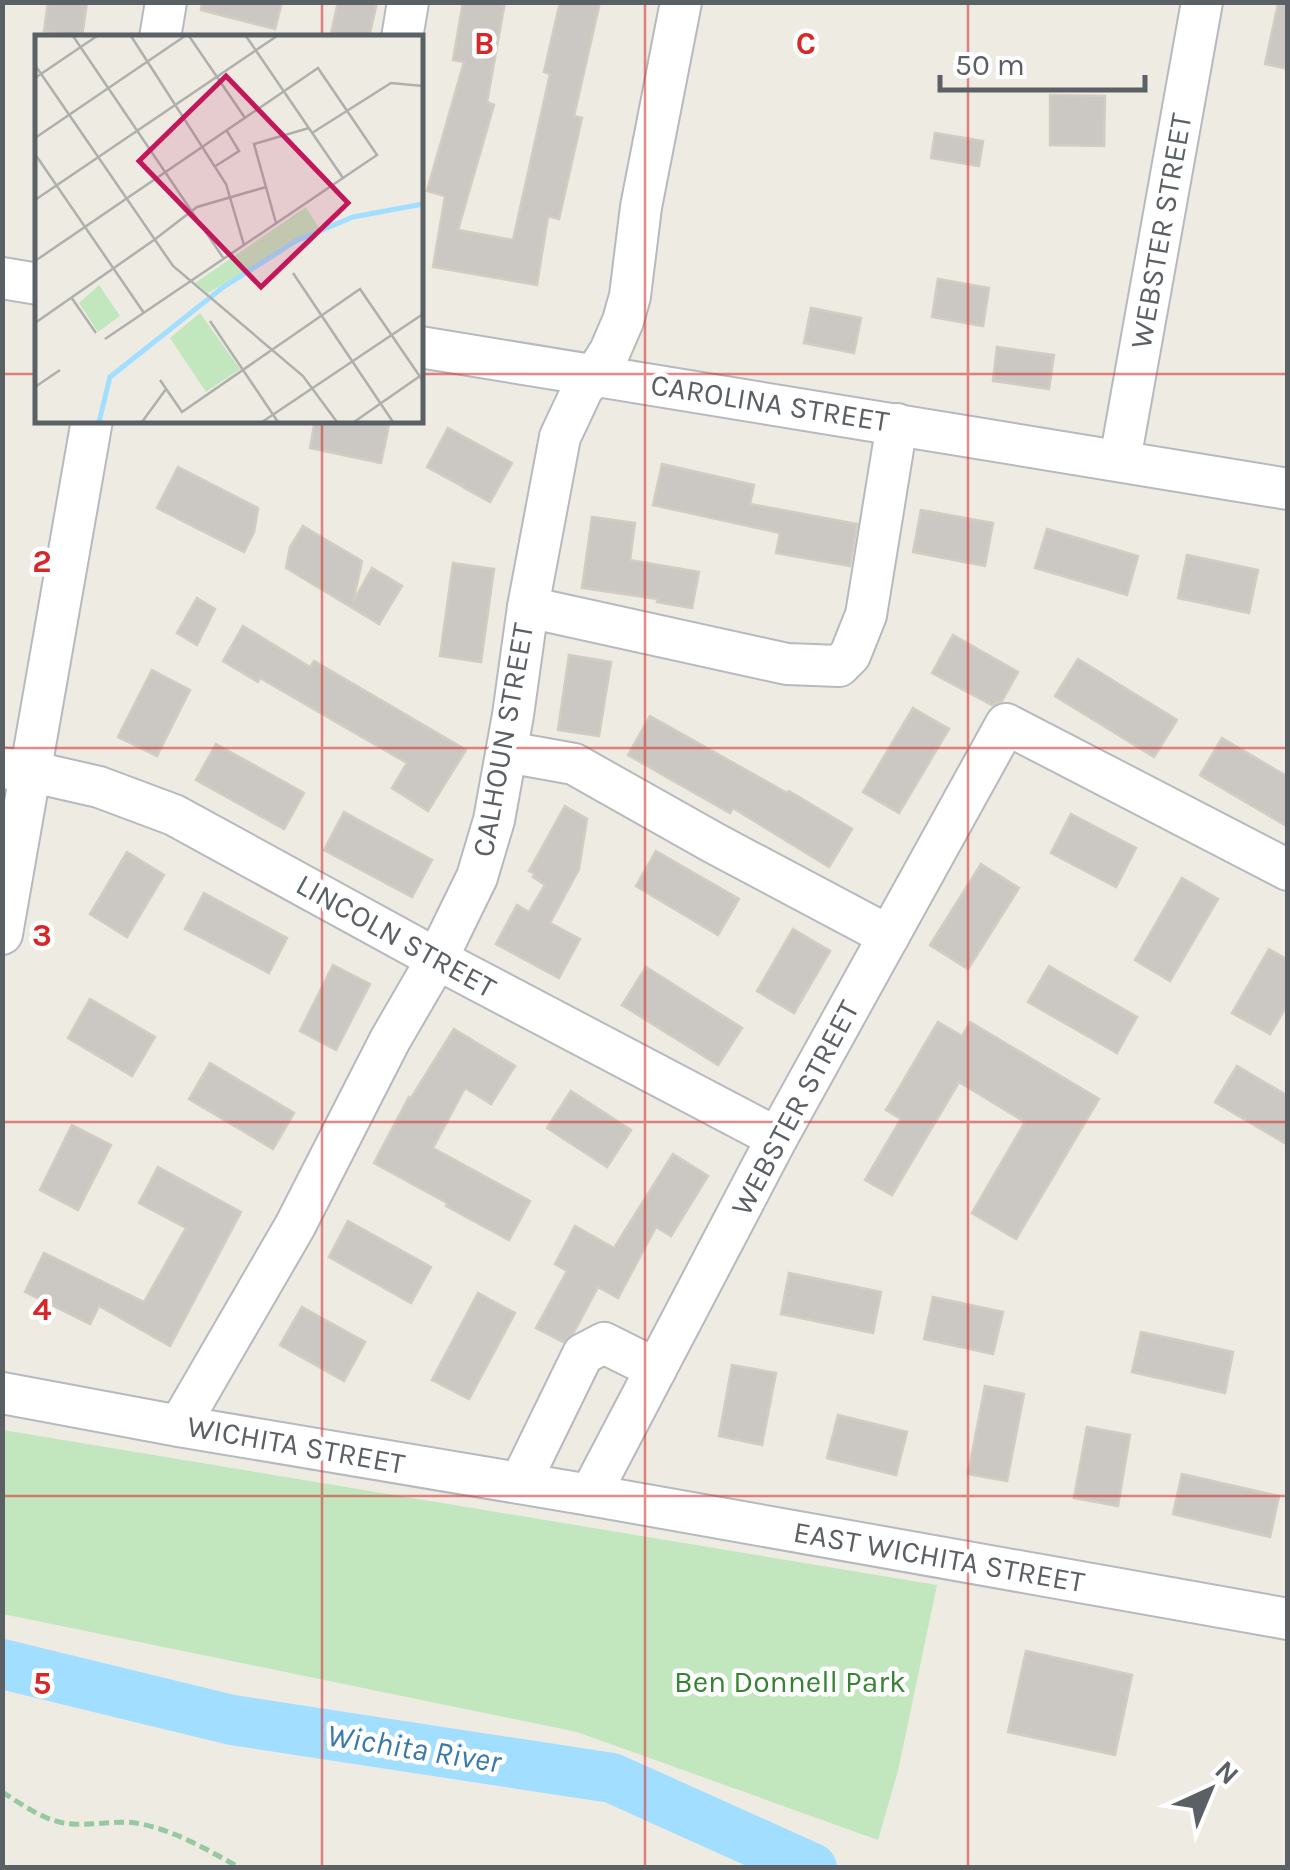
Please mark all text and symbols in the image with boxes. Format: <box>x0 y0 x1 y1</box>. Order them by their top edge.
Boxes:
text: B <box>474 25 494 62</box>
text: C <box>796 25 816 62</box>
scale bar <box>940 30 1145 92</box>
inset map <box>35 35 422 422</box>
text: 50 m <box>955 47 1025 83</box>
street label: WEBSTER STREET <box>1123 111 1199 351</box>
street label: CAROLINA STREET <box>648 366 892 440</box>
text: 2 <box>32 543 52 580</box>
street label: CALHOUN STREET <box>465 620 541 860</box>
street label: LINCOLN STREET <box>290 866 502 1006</box>
text: 3 <box>32 917 52 954</box>
street label: WEBSTER STREET <box>723 994 867 1222</box>
text: 4 <box>32 1291 52 1328</box>
street label: WICHITA STREET <box>184 1408 408 1482</box>
street label: EAST WICHITA STREET <box>791 1514 1087 1600</box>
park label: Ben Donnell Park <box>674 1664 906 1700</box>
text: 5 <box>33 1665 51 1702</box>
water label: Wichita River <box>324 1716 505 1781</box>
north arrow <box>1160 1740 1260 1840</box>
text: N <box>1208 1754 1246 1791</box>

